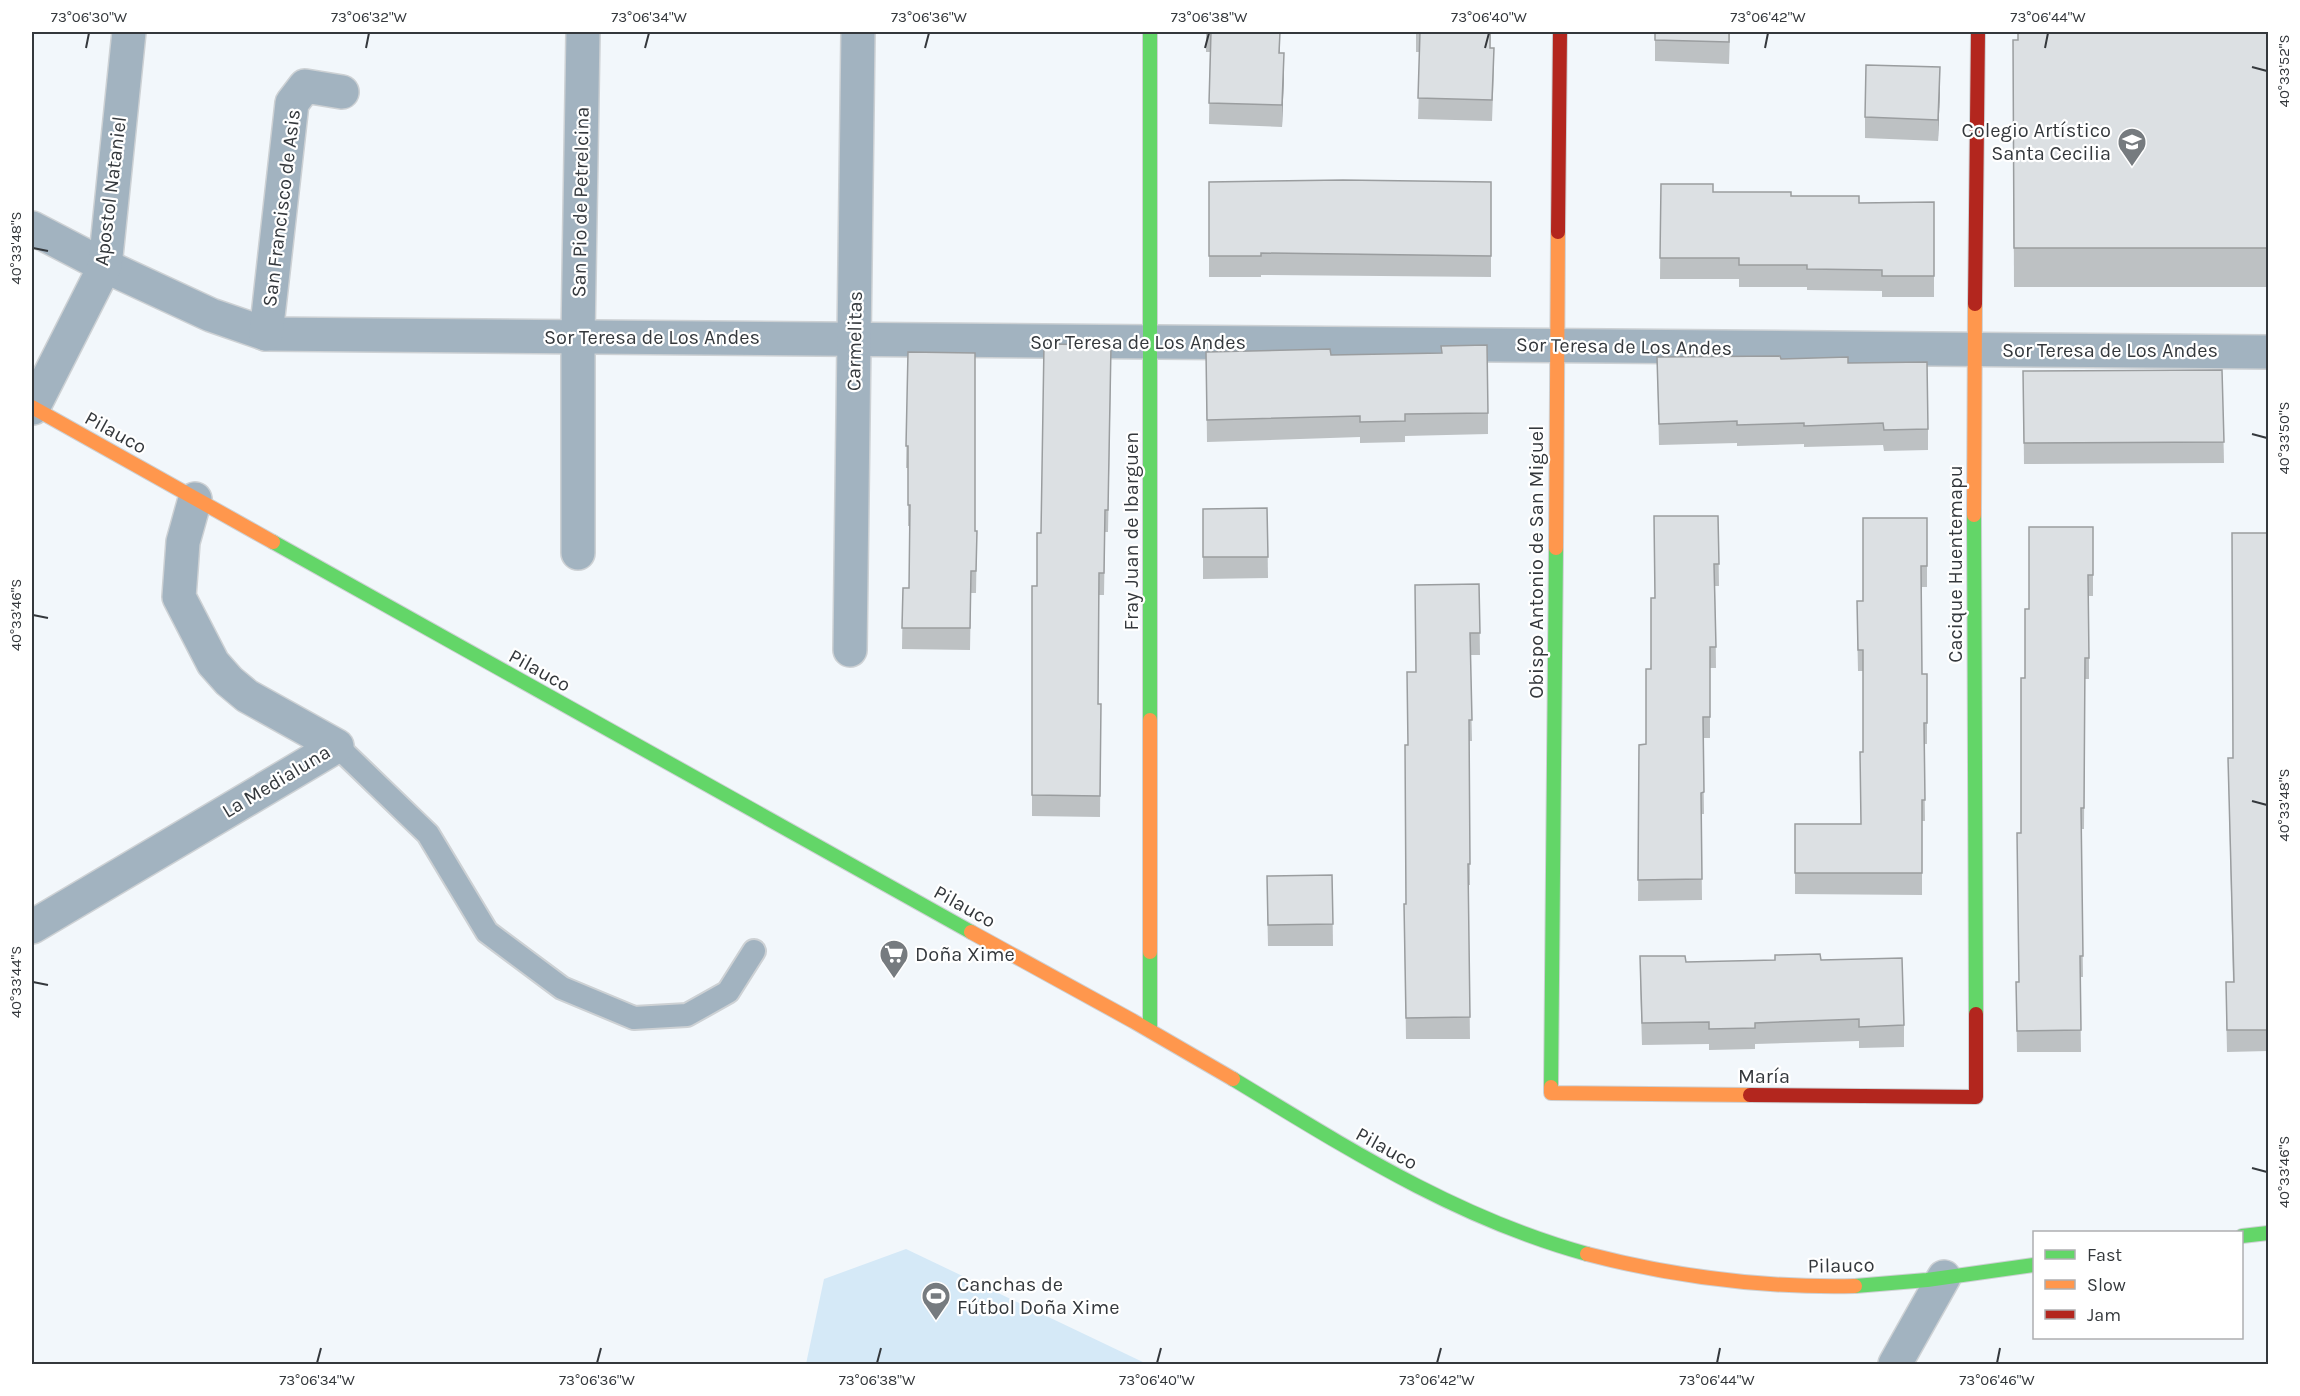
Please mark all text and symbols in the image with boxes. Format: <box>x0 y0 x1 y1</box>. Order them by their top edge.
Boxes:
text: 73°06'30"W <box>51 8 128 26</box>
text: 73°06'32"W <box>331 8 408 26</box>
text: 73°06'34"W <box>611 8 687 26</box>
text: 73°06'36"W <box>891 8 968 26</box>
text: 73°06'38"W <box>1171 8 1248 26</box>
text: 73°06'40"W <box>1451 8 1527 26</box>
text: 73°06'42"W <box>1730 8 1806 26</box>
text: 73°06'44"W <box>2010 8 2086 26</box>
text: 40°33'52"S <box>2275 35 2293 107</box>
street label: San Pio de Petrelcina <box>567 106 594 298</box>
street label: San Francisco de Asis <box>258 108 305 308</box>
street label: Apostol Nataniel <box>90 115 131 267</box>
place label: Colegio Artístico Santa Cecilia <box>1962 119 2111 165</box>
school or university icon: Colegio Artístico Santa Cecilia <box>2116 126 2148 168</box>
text: 40°33'48"S <box>7 211 25 285</box>
street label: Carmelitas <box>842 291 867 391</box>
street label: Sor Teresa de Los Andes <box>544 326 760 349</box>
street label: Sor Teresa de Los Andes <box>1030 331 1246 354</box>
street label: Sor Teresa de Los Andes <box>1516 333 1732 360</box>
street label: Sor Teresa de Los Andes <box>2002 339 2218 362</box>
text: 40°33'50"S <box>2275 401 2293 475</box>
street label: Pilauco <box>81 406 151 459</box>
street label: Obispo Antonio de San Miguel <box>1525 425 1548 699</box>
street label: Fray Juan de Ibarguen <box>1120 432 1143 630</box>
street label: Cacique Huentemapu <box>1944 465 1967 663</box>
text: 40°33'46"S <box>7 579 25 651</box>
street label: Pilauco <box>505 644 575 697</box>
street label: La Medialuna <box>218 740 334 823</box>
text: 40°33'48"S <box>2275 768 2293 842</box>
street label: Pilauco <box>930 880 1000 933</box>
supermarket icon: Doña Xime <box>878 938 910 980</box>
place label: Doña Xime <box>915 943 1015 966</box>
text: 40°33'44"S <box>7 946 25 1018</box>
street label: María <box>1738 1065 1790 1088</box>
street label: Pilauco <box>1352 1122 1422 1175</box>
text: 40°33'46"S <box>2275 1136 2293 1208</box>
legend <box>2033 1231 2243 1339</box>
text: Fast <box>2087 1244 2122 1266</box>
street label: Pilauco <box>1807 1253 1875 1278</box>
place label: Canchas de Fútbol Doña Xime <box>957 1273 1120 1319</box>
text: Slow <box>2087 1274 2126 1296</box>
sports icon: Canchas de Fútbol Doña Xime <box>920 1280 952 1322</box>
text: Jam <box>2087 1304 2121 1326</box>
text: 73°06'34"W <box>279 1371 355 1389</box>
text: 73°06'36"W <box>559 1371 636 1389</box>
text: 73°06'38"W <box>839 1371 916 1389</box>
text: 73°06'40"W <box>1119 1371 1195 1389</box>
text: 73°06'42"W <box>1399 1371 1475 1389</box>
text: 73°06'44"W <box>1679 1371 1755 1389</box>
text: 73°06'46"W <box>1959 1371 2035 1389</box>

